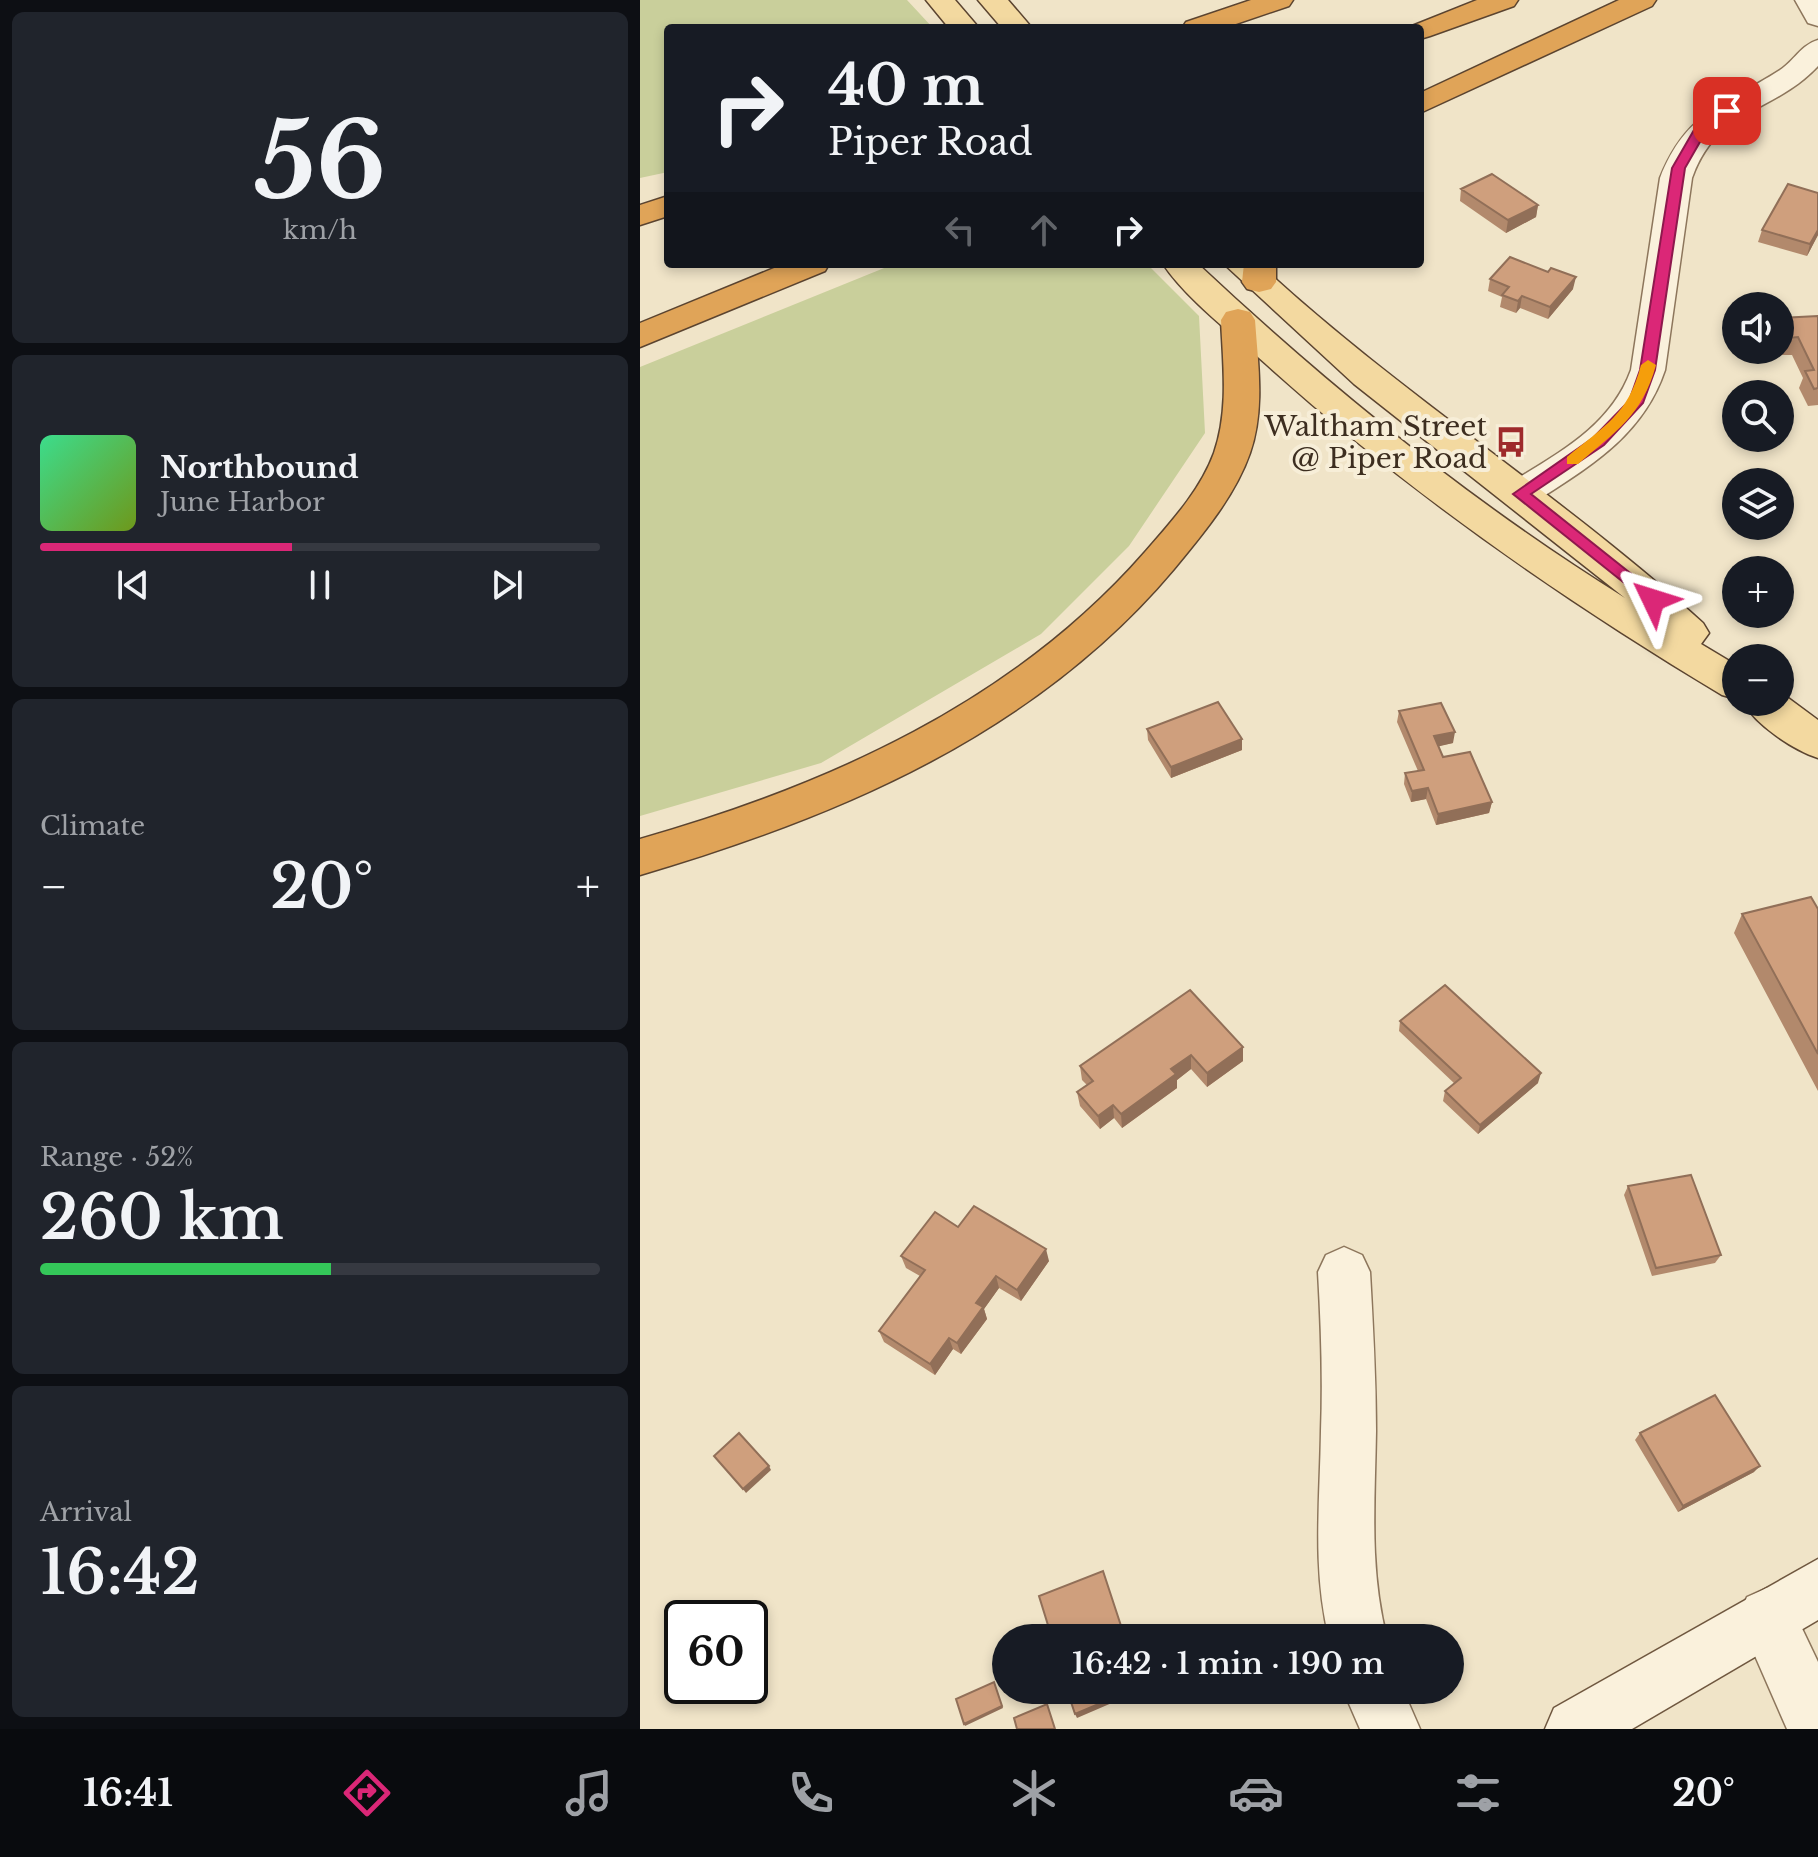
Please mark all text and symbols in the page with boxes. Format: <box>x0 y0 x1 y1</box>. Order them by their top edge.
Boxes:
text: 40 m <box>828 51 984 120</box>
icon: right <box>696 56 800 160</box>
pin <box>1693 77 1761 145</box>
icon: arrive <box>1705 89 1749 133</box>
text: 56 <box>254 97 386 226</box>
text: Piper Road <box>828 120 1032 165</box>
icon: left <box>938 208 982 252</box>
icon: ahead <box>1022 208 1066 252</box>
icon: right <box>1106 208 1150 252</box>
text: km/h <box>283 214 357 246</box>
map controls <box>1722 292 1794 716</box>
button: sound <box>1722 292 1794 364</box>
button: search <box>1722 380 1794 452</box>
place label: Waltham Street @ Piper Road <box>1263 409 1487 476</box>
bus stop icon: Waltham Street @ Piper Road <box>1494 425 1528 459</box>
text: Northbound <box>160 449 359 486</box>
button: layers <box>1722 468 1794 540</box>
text: June Harbor <box>160 486 325 518</box>
button: + <box>1722 556 1794 628</box>
position arrow <box>1611 558 1695 642</box>
icon: previous <box>111 563 155 607</box>
icon: pause <box>298 563 342 607</box>
icon: next <box>485 563 529 607</box>
button: − <box>1722 644 1794 716</box>
text: Climate <box>40 810 145 842</box>
text: 20° <box>270 850 373 924</box>
text: − <box>40 859 68 914</box>
text: + <box>576 859 600 914</box>
text: Range · 52% <box>40 1141 194 1173</box>
text: 260 km <box>40 1181 284 1255</box>
text: Arrival <box>40 1496 132 1528</box>
text: 16:42 <box>40 1536 200 1610</box>
speed limit sign: 60 <box>664 1600 768 1704</box>
text: 16:42 · 1 min · 190 m <box>1072 1645 1384 1682</box>
icon: directions <box>339 1765 395 1821</box>
icon: music <box>561 1765 617 1821</box>
icon: phone <box>783 1765 839 1821</box>
icon: climate <box>1006 1765 1062 1821</box>
icon: car <box>1228 1765 1284 1821</box>
icon: filters <box>1450 1765 1506 1821</box>
text: 16:41 <box>83 1771 173 1816</box>
text: 20° <box>1672 1771 1735 1816</box>

